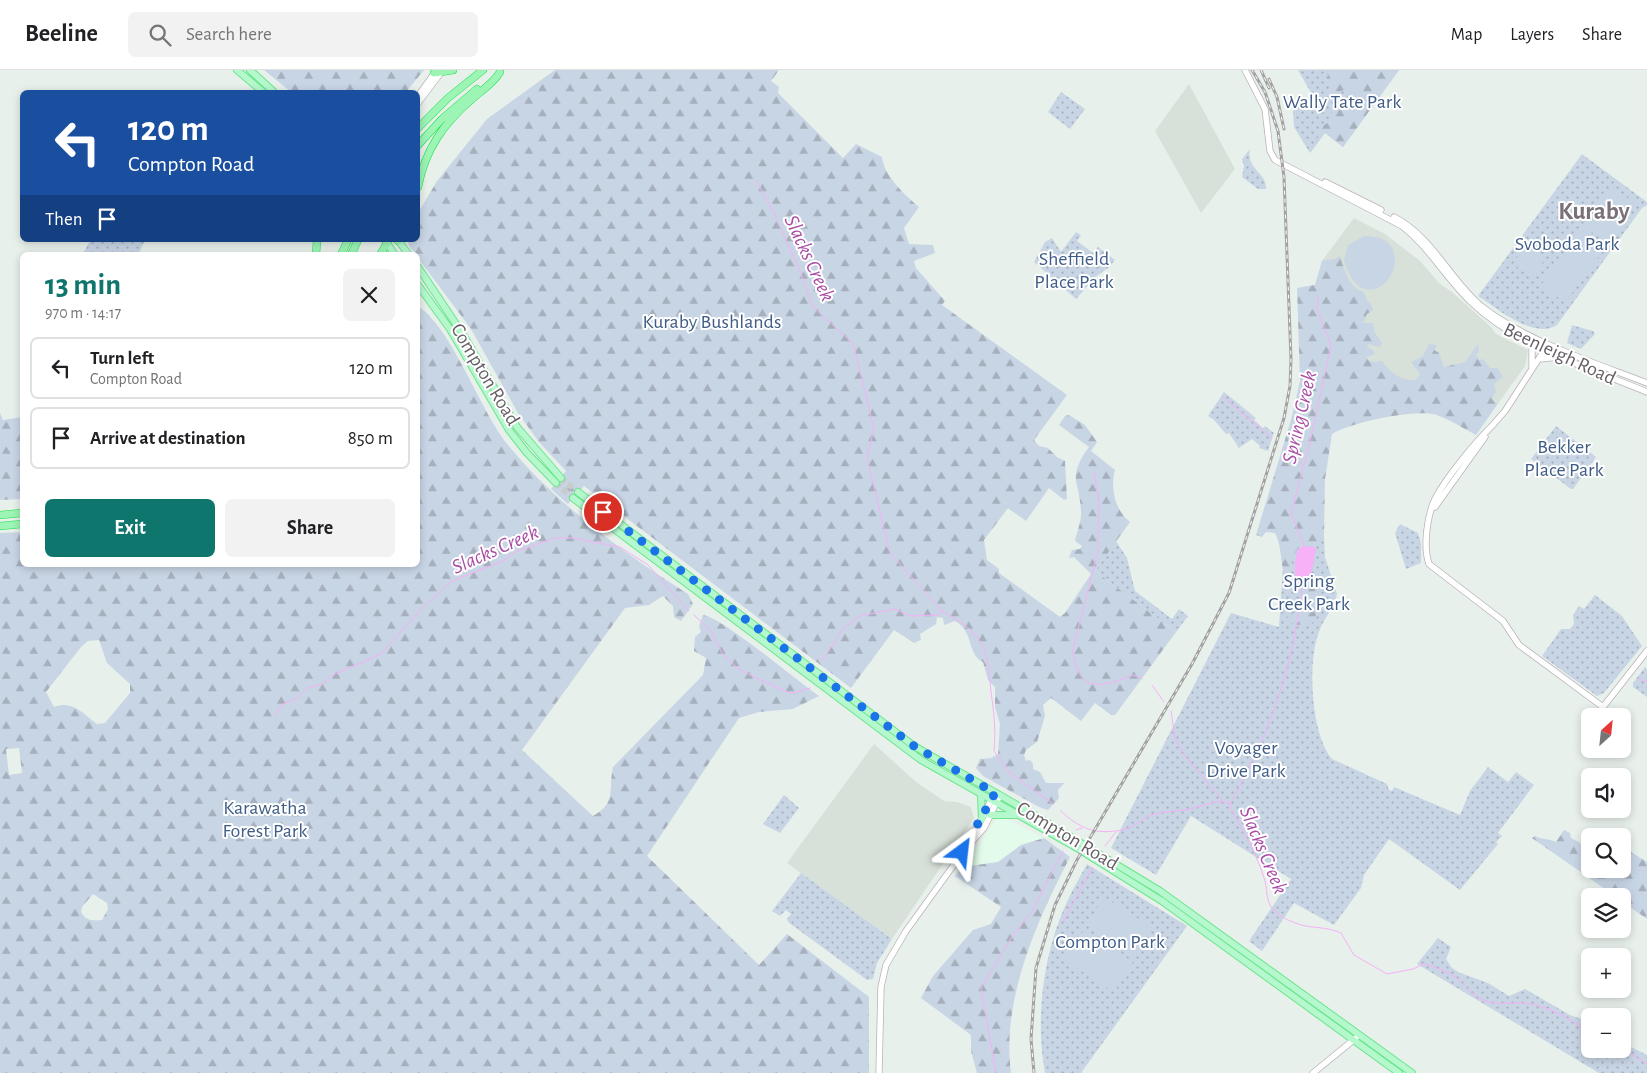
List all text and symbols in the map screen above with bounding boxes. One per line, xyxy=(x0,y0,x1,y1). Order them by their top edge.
search box xyxy=(128,12,478,57)
icon: search xyxy=(146,21,174,49)
text: Beeline xyxy=(25,22,98,46)
text: Search here xyxy=(186,25,272,44)
text: Map xyxy=(1451,26,1482,44)
text: Layers xyxy=(1510,26,1554,44)
text: Share xyxy=(1582,26,1622,44)
park label: Wally Tate Park xyxy=(1283,92,1401,112)
icon: left xyxy=(45,110,110,175)
text: 120 m xyxy=(128,112,209,147)
text: Compton Road xyxy=(128,153,254,175)
district label: Kuraby xyxy=(1558,199,1631,224)
icon: arrive xyxy=(93,205,121,233)
text: Then xyxy=(45,210,83,229)
water label: Slacks Creek xyxy=(780,212,839,305)
park label: Svoboda Park xyxy=(1515,234,1619,254)
park label: Sheffield Place Park xyxy=(1034,249,1114,292)
button: close xyxy=(343,269,395,321)
text: 13 min xyxy=(45,270,121,300)
text: 970 m · 14:17 xyxy=(45,305,121,321)
park label: Kuraby Bushlands xyxy=(643,312,781,332)
street label: Beenleigh Road xyxy=(1500,319,1619,389)
street label: Compton Road xyxy=(447,320,523,429)
text: Turn left xyxy=(90,349,154,368)
icon: left xyxy=(47,354,75,382)
text: 120 m xyxy=(349,359,393,378)
water label: Spring Creek xyxy=(1279,368,1321,466)
text: Compton Road xyxy=(90,371,182,387)
icon: arrive xyxy=(47,424,75,452)
text: Arrive at destination xyxy=(90,429,246,448)
text: 850 m xyxy=(348,429,393,448)
park label: Bekker Place Park xyxy=(1524,437,1604,480)
pin xyxy=(582,491,624,533)
icon: arrive xyxy=(589,498,617,526)
button: Exit xyxy=(45,499,215,557)
button: Share xyxy=(225,499,395,557)
water label: Slacks Creek xyxy=(449,521,542,578)
park label: Spring Creek Park xyxy=(1268,571,1350,614)
north arrow xyxy=(1581,708,1631,758)
map controls xyxy=(1581,708,1631,1058)
park label: Voyager Drive Park xyxy=(1206,738,1286,781)
button: sound xyxy=(1581,768,1631,818)
park label: Karawatha Forest Park xyxy=(223,798,307,841)
street label: Compton Road xyxy=(1013,798,1122,874)
water label: Slacks Creek xyxy=(1236,803,1291,897)
position arrow xyxy=(935,825,987,877)
button: search xyxy=(1581,828,1631,878)
button: layers xyxy=(1581,888,1631,938)
park label: Compton Park xyxy=(1055,932,1165,952)
button: + xyxy=(1581,948,1631,998)
button: − xyxy=(1581,1008,1631,1058)

